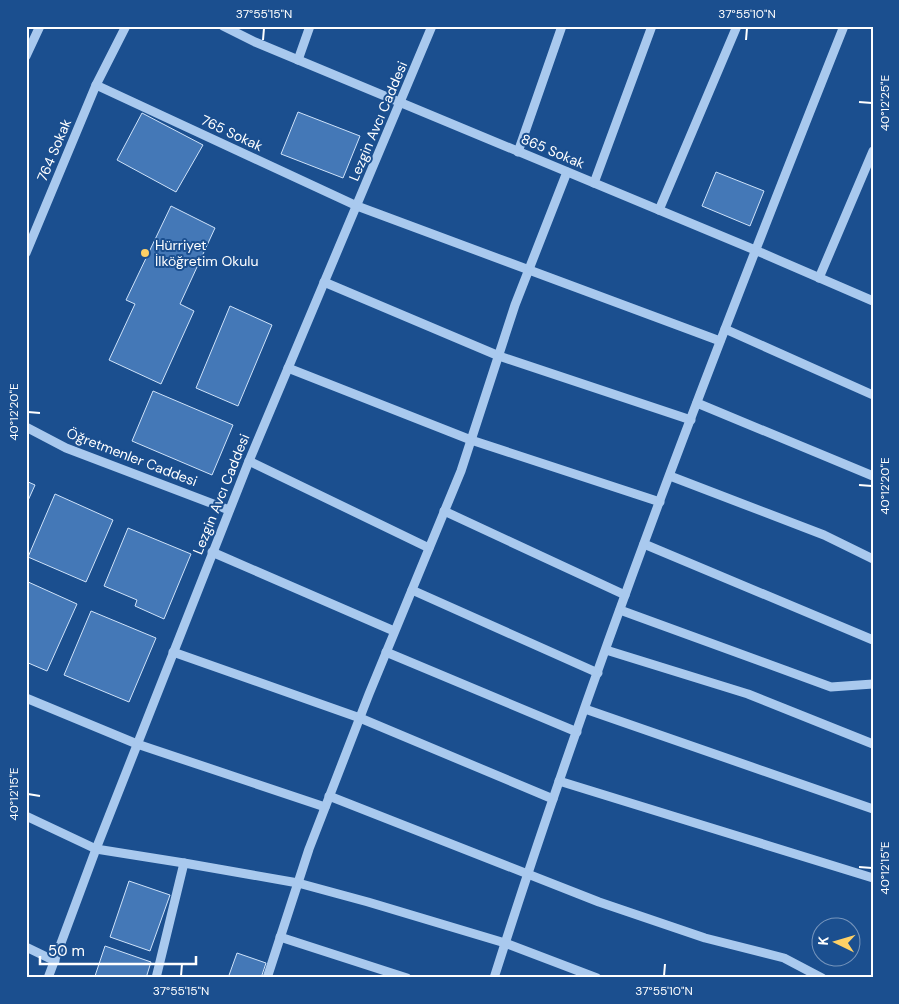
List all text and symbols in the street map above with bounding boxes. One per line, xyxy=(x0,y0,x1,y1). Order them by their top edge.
text: 37°55'15"N xyxy=(236,6,292,22)
text: 37°55'10"N xyxy=(718,6,776,22)
street label: Lezgin Avcı Caddesi xyxy=(345,58,411,184)
text: 40°12'25"E xyxy=(877,75,893,131)
street label: 765 Sokak xyxy=(198,111,266,155)
street label: 764 Sokak xyxy=(33,116,75,184)
street label: 865 Sokak xyxy=(518,130,588,172)
place label: Hürriyet İlköğretim Okulu xyxy=(155,236,259,270)
marker: Hürriyet İlköğretim Okulu xyxy=(139,247,151,259)
text: 40°12'20"E xyxy=(6,383,22,441)
street label: Öğretmenler Caddesi xyxy=(64,424,200,490)
street label: Lezgin Avcı Caddesi xyxy=(189,431,253,557)
text: 40°12'20"E xyxy=(877,457,893,515)
text: 40°12'15"E xyxy=(6,767,22,821)
text: 40°12'15"E xyxy=(877,841,893,895)
north arrow xyxy=(812,916,862,966)
scale bar xyxy=(40,934,196,966)
text: K xyxy=(814,936,832,946)
text: 50 m xyxy=(48,941,85,961)
text: 37°55'15"N xyxy=(153,983,209,999)
text: 37°55'10"N xyxy=(635,983,693,999)

